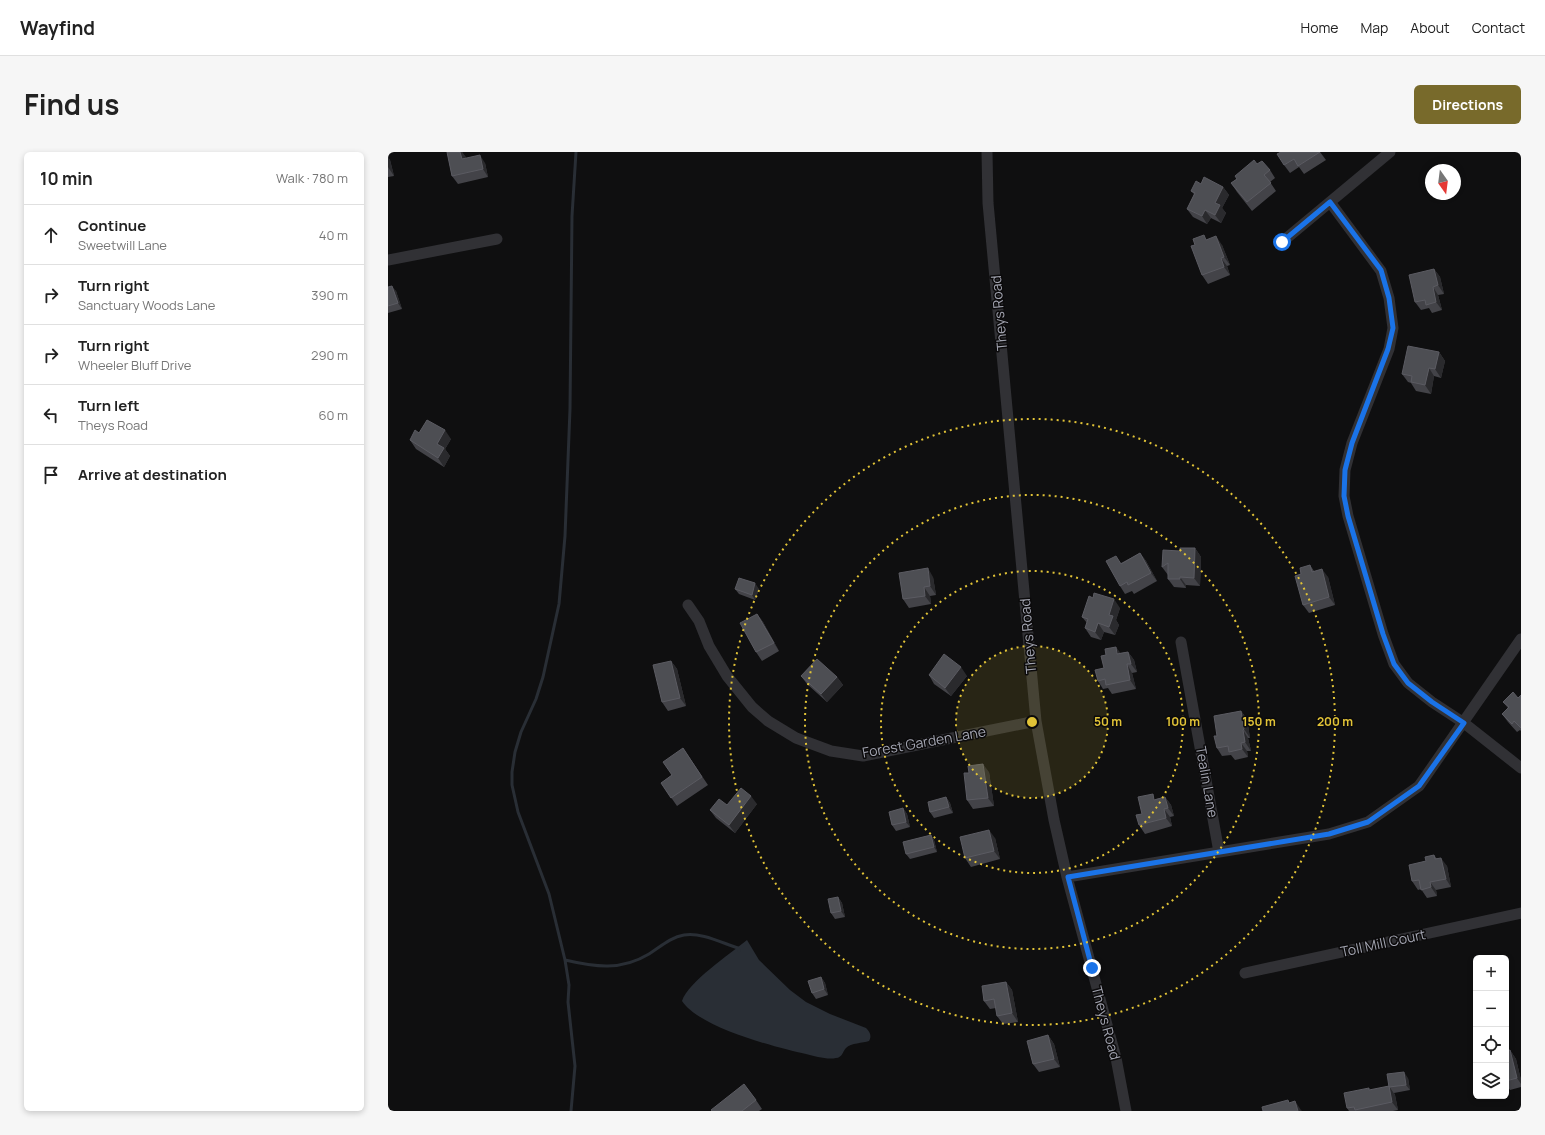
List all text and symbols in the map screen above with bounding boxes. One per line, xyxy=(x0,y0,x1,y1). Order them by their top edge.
text: Wayfind xyxy=(20,15,95,41)
text: Home xyxy=(1301,18,1338,37)
text: Map xyxy=(1360,18,1388,37)
text: About xyxy=(1410,18,1450,37)
text: Contact xyxy=(1472,18,1525,37)
text: Find us xyxy=(24,85,119,123)
button: Directions xyxy=(1414,85,1521,124)
north arrow xyxy=(1425,164,1461,200)
text: 10 min xyxy=(40,167,93,190)
text: Walk · 780 m xyxy=(276,169,348,187)
text: Continue xyxy=(78,215,146,236)
icon: ahead xyxy=(40,224,62,246)
text: 40 m xyxy=(319,226,348,244)
route start xyxy=(1273,233,1291,251)
text: Sweetwill Lane xyxy=(78,236,167,254)
text: Turn right xyxy=(78,275,149,296)
street label: Theys Road xyxy=(986,275,1011,351)
icon: right xyxy=(40,284,62,306)
text: 390 m xyxy=(311,286,348,304)
text: Sanctuary Woods Lane xyxy=(78,296,215,314)
text: Turn right xyxy=(78,335,149,356)
icon: right xyxy=(40,344,62,366)
text: 290 m xyxy=(311,346,348,364)
text: Wheeler Bluff Drive xyxy=(78,356,191,374)
text: Turn left xyxy=(78,395,140,416)
icon: left xyxy=(40,404,62,426)
text: 60 m xyxy=(318,406,348,424)
text: Theys Road xyxy=(78,416,148,434)
icon: arrive xyxy=(40,464,62,486)
text: Arrive at destination xyxy=(78,464,227,485)
street label: Theys Road xyxy=(1015,598,1040,674)
text: 50 m xyxy=(1094,713,1122,730)
text: 100 m xyxy=(1166,713,1200,730)
text: 150 m xyxy=(1242,713,1276,730)
text: 200 m xyxy=(1317,713,1353,730)
centre of rings xyxy=(1025,715,1039,729)
street label: Forest Garden Lane xyxy=(861,721,987,762)
street label: Tealin Lane xyxy=(1192,745,1223,819)
street label: Toll Mill Court xyxy=(1339,924,1428,961)
map controls xyxy=(1473,955,1509,1099)
button: + xyxy=(1473,955,1509,991)
route end xyxy=(1083,959,1101,977)
street label: Theys Road xyxy=(1088,984,1125,1062)
button: − xyxy=(1473,991,1509,1027)
button: locate xyxy=(1473,1027,1509,1063)
button: layers xyxy=(1473,1063,1509,1099)

